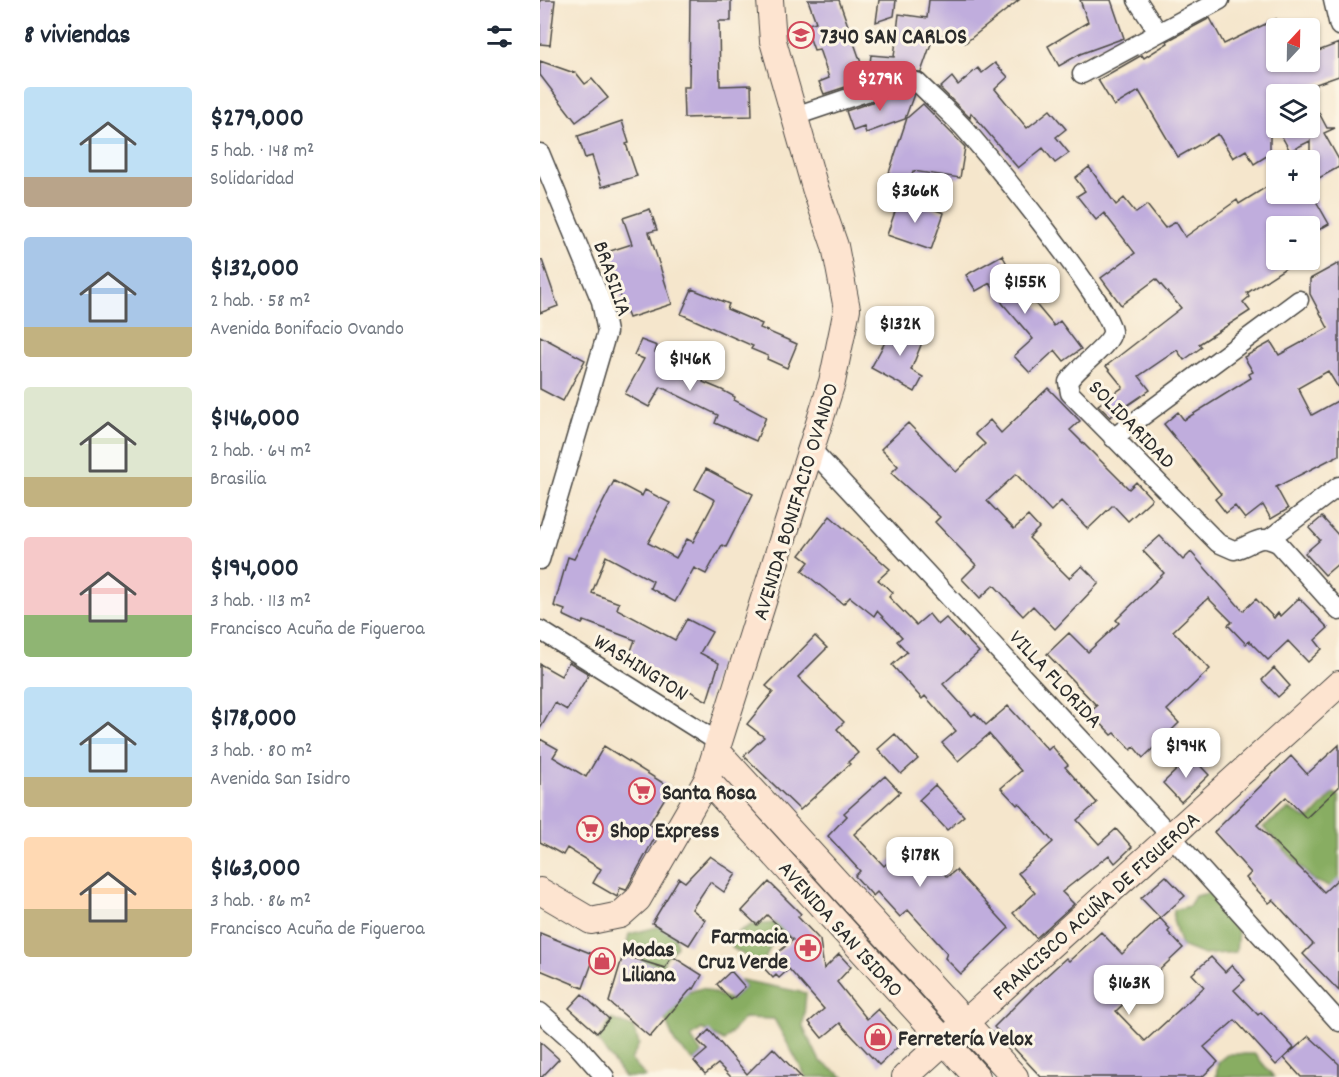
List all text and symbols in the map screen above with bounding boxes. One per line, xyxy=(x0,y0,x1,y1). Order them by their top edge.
text: 8 viviendas xyxy=(24,18,130,55)
north arrow xyxy=(1266,18,1320,72)
map controls xyxy=(1266,18,1320,270)
icon: filters xyxy=(483,20,516,53)
school or university icon: 7340 SAN CARLOS xyxy=(786,20,816,50)
place label: 7340 SAN CARLOS xyxy=(820,23,967,54)
pin: $279K xyxy=(838,61,922,112)
text: $279K xyxy=(858,66,902,94)
button: layers xyxy=(1266,84,1320,138)
text: $279,000 xyxy=(210,101,304,138)
icon: home xyxy=(72,111,144,183)
text: 5 hab. · 148 m² xyxy=(210,138,314,166)
button: + xyxy=(1266,150,1320,204)
text: Solidaridad xyxy=(210,166,294,194)
pin: $366K xyxy=(873,173,957,224)
text: $366K xyxy=(891,178,939,206)
button: − xyxy=(1266,216,1320,270)
street label: BRASILIA xyxy=(583,237,638,321)
text: $132,000 xyxy=(210,251,299,288)
icon: home xyxy=(72,261,144,333)
pin: $155K xyxy=(983,264,1067,315)
text: $155K xyxy=(1004,269,1046,297)
text: 2 hab. · 58 m² xyxy=(210,288,310,316)
pin: $132K xyxy=(858,306,942,357)
text: $132K xyxy=(879,311,921,339)
text: Avenida Bonifacio Ovando xyxy=(210,316,404,344)
pin: $146K xyxy=(648,341,732,392)
text: $146K xyxy=(669,346,711,374)
street label: SOLIDARIDAD xyxy=(1080,374,1181,477)
street label: AVENIDA BONIFACIO OVANDO xyxy=(746,380,848,625)
text: $146,000 xyxy=(210,401,300,438)
icon: home xyxy=(72,411,144,483)
text: 2 hab. · 64 m² xyxy=(210,438,311,466)
text: Brasilia xyxy=(210,466,266,494)
text: $194,000 xyxy=(210,551,299,588)
icon: home xyxy=(72,561,144,633)
text: 3 hab. · 113 m² xyxy=(210,588,311,616)
text: Francisco Acuña de Figueroa xyxy=(210,616,425,644)
street label: VILLA FLORIDA xyxy=(1001,624,1108,737)
street label: WASHINGTON xyxy=(587,628,694,710)
text: $178,000 xyxy=(210,701,297,738)
icon: home xyxy=(72,711,144,783)
pin: $194K xyxy=(1144,728,1228,779)
text: $194K xyxy=(1165,733,1207,761)
text: 3 hab. · 80 m² xyxy=(210,738,312,766)
text: Avenida San Isidro xyxy=(210,766,350,794)
supermarket icon: Santa Rosa xyxy=(627,776,657,806)
place label: Santa Rosa xyxy=(662,779,756,810)
street label: FRANCISCO ACUÑA DE FIGUEROA xyxy=(987,806,1208,1009)
supermarket icon: Shop Express xyxy=(575,814,605,844)
place label: Shop Express xyxy=(610,817,719,848)
pin: $178K xyxy=(878,837,962,888)
text: $178K xyxy=(900,842,940,870)
text: $163,000 xyxy=(210,851,301,888)
street label: AVENIDA SAN ISIDRO xyxy=(770,855,909,1005)
icon: home xyxy=(72,861,144,933)
text: 3 hab. · 86 m² xyxy=(210,888,311,916)
text: Francisco Acuña de Figueroa xyxy=(210,916,425,944)
place label: Farmacia Cruz Verde xyxy=(698,923,789,979)
pharmacy icon: Farmacia Cruz Verde xyxy=(793,933,823,963)
place label: Modas Liliana xyxy=(622,936,676,992)
shop icon: Modas Liliana xyxy=(587,946,617,976)
pin: $163K xyxy=(1087,965,1171,1016)
text: $163K xyxy=(1108,970,1150,998)
shop icon: Ferretería Velox xyxy=(863,1022,893,1052)
place label: Ferretería Velox xyxy=(898,1025,1033,1056)

